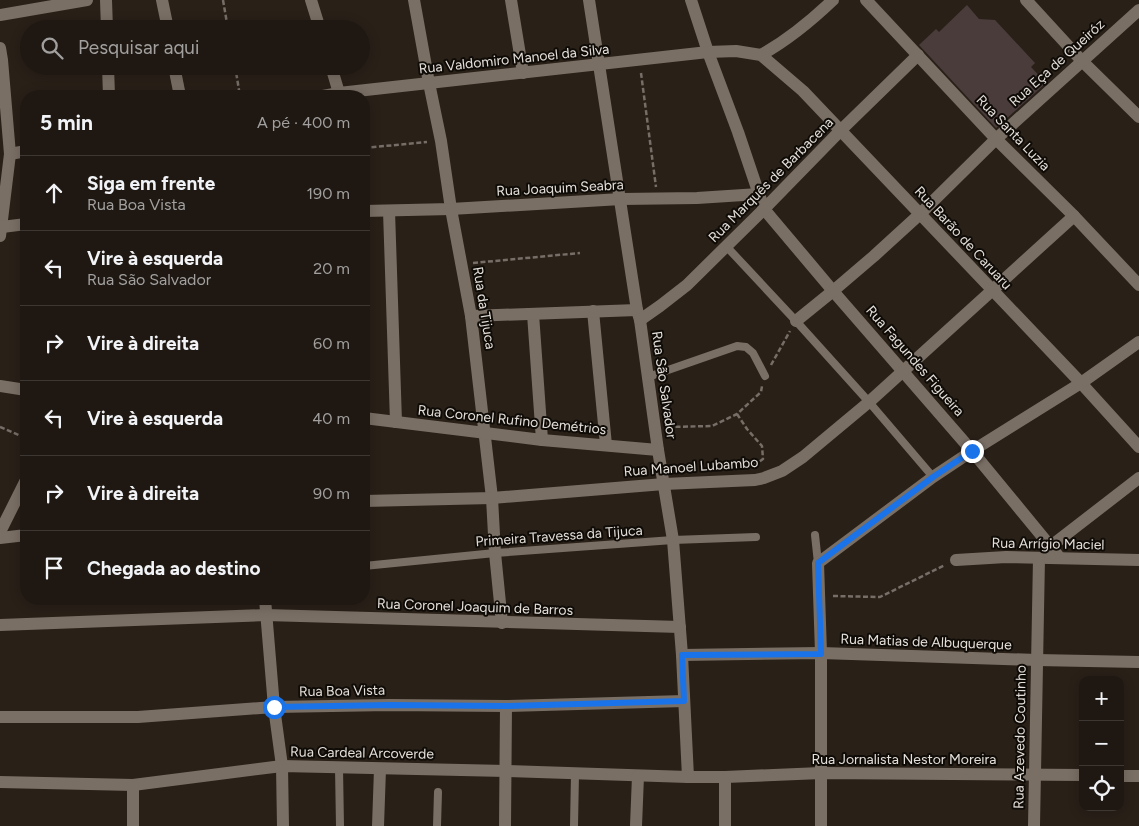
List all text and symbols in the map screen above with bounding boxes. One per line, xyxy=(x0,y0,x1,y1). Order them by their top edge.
street label: Rua Eça de Queiróz xyxy=(1006,16,1108,110)
search box xyxy=(20,20,370,75)
icon: search xyxy=(38,34,66,62)
text: Pesquisar aqui xyxy=(78,36,199,59)
street label: Rua Valdomiro Manoel da Silva xyxy=(418,41,610,77)
street label: Rua Santa Luzia xyxy=(973,92,1053,174)
text: 5 min xyxy=(40,110,93,135)
text: A pé · 400 m xyxy=(257,113,350,132)
street label: Rua Marquês de Barbacena xyxy=(705,114,837,246)
text: Siga em frente xyxy=(87,172,215,195)
street label: Rua Joaquim Seabra xyxy=(496,176,624,200)
icon: ahead xyxy=(40,179,68,207)
street label: Rua Barão de Caruaru xyxy=(911,183,1015,293)
text: 190 m xyxy=(307,184,350,203)
text: Rua Boa Vista xyxy=(87,195,186,214)
text: Vire à esquerda xyxy=(87,247,223,270)
icon: left xyxy=(40,254,68,282)
text: 20 m xyxy=(313,259,350,278)
street label: Rua da Tijuca xyxy=(469,266,499,350)
text: Rua São Salvador xyxy=(87,270,211,289)
street label: Rua Fagundes Figueira xyxy=(862,302,968,420)
icon: right xyxy=(40,329,68,357)
street label: Rua São Salvador xyxy=(648,330,680,440)
text: Vire à direita xyxy=(87,332,199,355)
text: 60 m xyxy=(313,334,350,353)
street label: Rua Coronel Rufino Demétrios xyxy=(417,402,607,438)
icon: left xyxy=(40,404,68,432)
text: Vire à esquerda xyxy=(87,407,223,430)
text: 40 m xyxy=(312,409,350,428)
route end xyxy=(961,440,984,463)
street label: Rua Manoel Lubambo xyxy=(623,454,759,480)
icon: right xyxy=(40,479,68,507)
text: Vire à direita xyxy=(87,482,199,505)
text: 90 m xyxy=(313,484,350,503)
street label: Primeira Travessa da Tijuca xyxy=(475,522,643,550)
street label: Rua Arrígio Maciel xyxy=(991,535,1105,553)
icon: arrive xyxy=(40,554,68,582)
text: Chegada ao destino xyxy=(87,557,260,580)
street label: Rua Coronel Joaquim de Barros xyxy=(377,595,573,619)
street label: Rua Matias de Albuquerque xyxy=(840,631,1012,654)
street label: Rua Azevedo Coutinho xyxy=(1010,665,1030,809)
map controls xyxy=(1079,676,1124,811)
button: + xyxy=(1079,676,1124,721)
street label: Rua Boa Vista xyxy=(299,682,385,700)
route start xyxy=(263,696,286,719)
button: − xyxy=(1079,721,1124,766)
street label: Rua Cardeal Arcoverde xyxy=(290,743,434,763)
street label: Rua Jornalista Nestor Moreira xyxy=(812,751,996,768)
button: locate xyxy=(1079,766,1124,811)

